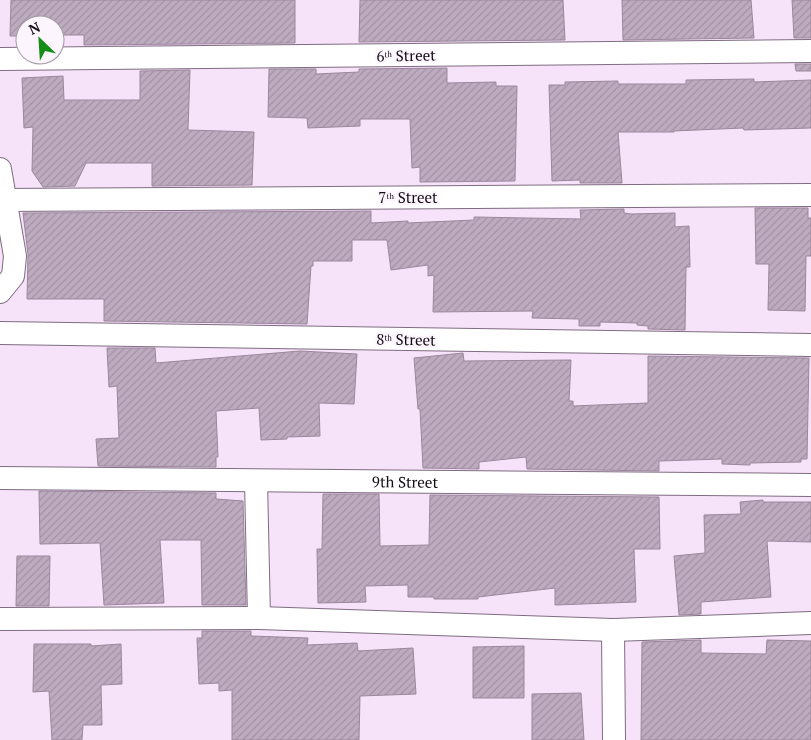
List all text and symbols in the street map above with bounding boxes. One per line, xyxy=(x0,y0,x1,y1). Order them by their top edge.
north arrow xyxy=(15,15,65,65)
text: N xyxy=(25,17,43,39)
street label: 6ᵗʰ Street xyxy=(376,44,436,66)
street label: 7ᵗʰ Street xyxy=(378,187,438,207)
street label: 8ᵗʰ Street xyxy=(376,328,436,350)
street label: 9th Street xyxy=(372,471,439,492)

